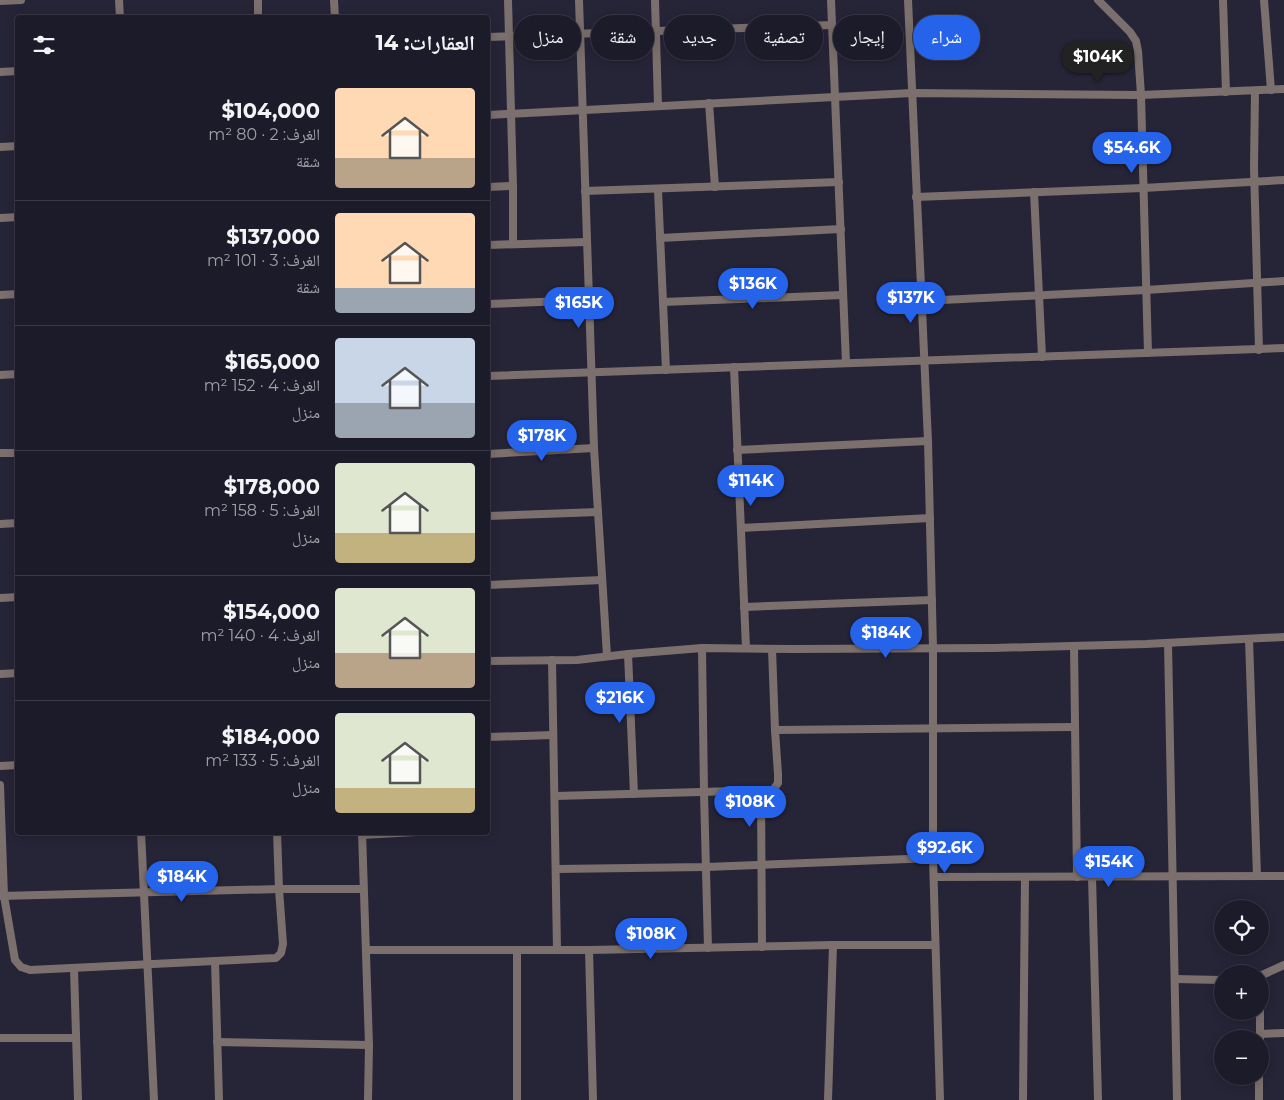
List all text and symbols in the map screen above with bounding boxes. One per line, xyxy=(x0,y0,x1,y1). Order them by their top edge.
chip: منزل xyxy=(514,15,581,60)
chip: شقة xyxy=(591,15,654,60)
chip: جديد xyxy=(664,15,735,60)
chip: تصفية xyxy=(745,15,823,60)
chip: إيجار xyxy=(833,15,903,60)
chip: شراء xyxy=(913,15,980,60)
text: العقارات: 14 xyxy=(375,30,475,55)
icon: filters xyxy=(30,31,58,59)
pin: $104K xyxy=(1063,41,1133,83)
text: $104K xyxy=(1073,47,1123,66)
text: $104,000 xyxy=(221,98,320,123)
icon: home xyxy=(375,108,435,168)
text: الغرف: 2 · 80 m² xyxy=(208,125,320,144)
pin: $54.6K xyxy=(1091,132,1173,174)
text: $54.6K xyxy=(1103,138,1161,157)
text: شقة xyxy=(296,152,320,171)
text: $137,000 xyxy=(226,224,320,249)
icon: home xyxy=(375,233,435,293)
text: الغرف: 3 · 101 m² xyxy=(207,251,320,270)
pin: $136K xyxy=(718,268,788,310)
text: $136K xyxy=(729,274,777,293)
text: شقة xyxy=(296,278,320,297)
pin: $137K xyxy=(876,282,946,324)
pin: $165K xyxy=(544,286,614,329)
text: $137K xyxy=(887,288,935,307)
text: $165K xyxy=(555,293,603,312)
text: $165,000 xyxy=(225,349,320,374)
icon: home xyxy=(375,358,435,418)
text: الغرف: 4 · 152 m² xyxy=(204,376,320,395)
text: منزل xyxy=(292,403,320,422)
pin: $178K xyxy=(507,420,577,462)
text: $178K xyxy=(518,426,566,445)
pin: $114K xyxy=(716,464,786,507)
text: $114K xyxy=(728,471,774,490)
text: $178,000 xyxy=(224,474,320,499)
icon: home xyxy=(375,483,435,543)
text: الغرف: 5 · 158 m² xyxy=(204,501,320,520)
text: منزل xyxy=(292,528,320,547)
text: $154,000 xyxy=(223,599,320,624)
icon: home xyxy=(375,608,435,668)
pin: $184K xyxy=(851,616,921,659)
text: $184K xyxy=(861,623,911,642)
text: الغرف: 4 · 140 m² xyxy=(201,626,320,645)
text: منزل xyxy=(292,653,320,672)
pin: $216K xyxy=(585,682,655,724)
text: $216K xyxy=(596,688,644,707)
text: $184,000 xyxy=(222,724,320,749)
icon: home xyxy=(375,733,435,793)
text: الغرف: 5 · 133 m² xyxy=(205,751,320,770)
text: منزل xyxy=(292,778,320,797)
pin: $108K xyxy=(715,786,785,828)
text: $108K xyxy=(725,792,775,811)
pin: $92.6K xyxy=(904,832,986,874)
text: $92.6K xyxy=(917,838,973,857)
pin: $154K xyxy=(1074,846,1144,888)
text: $154K xyxy=(1085,852,1133,871)
pin: $184K xyxy=(147,860,217,903)
text: $184K xyxy=(157,867,207,886)
map controls xyxy=(1214,900,1269,1085)
button: locate xyxy=(1214,900,1269,955)
pin: $108K xyxy=(616,918,686,960)
text: $108K xyxy=(626,924,676,943)
button: + xyxy=(1214,965,1269,1020)
button: − xyxy=(1214,1030,1269,1085)

